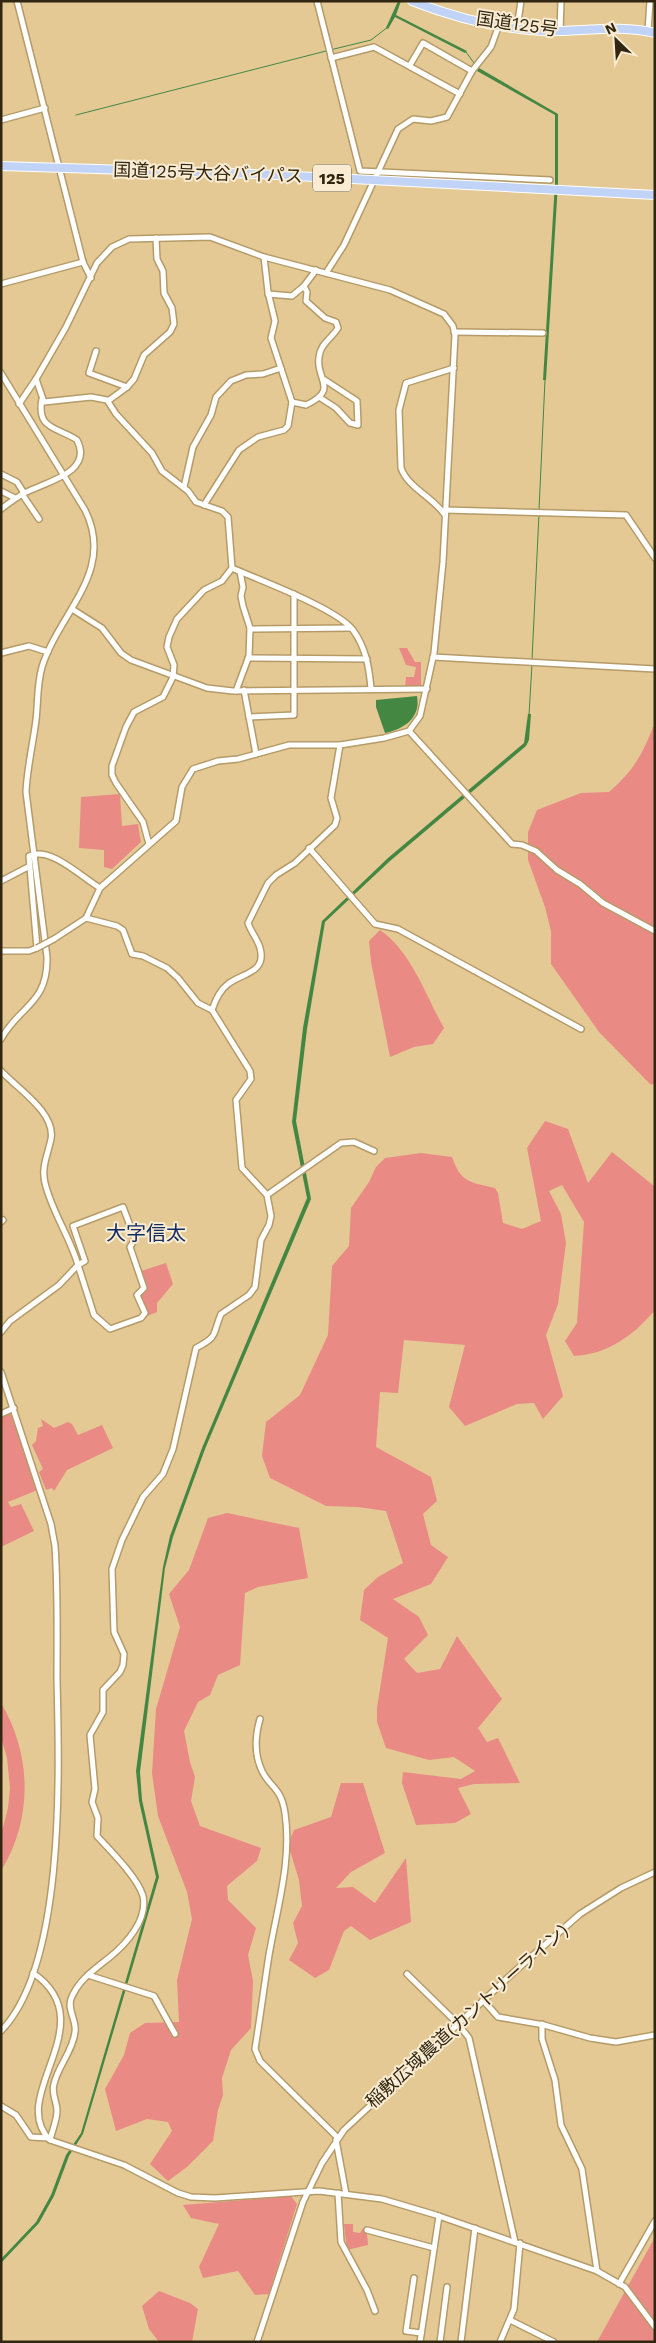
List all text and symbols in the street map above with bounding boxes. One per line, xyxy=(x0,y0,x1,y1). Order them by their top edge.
street label: 国道125号 xyxy=(475,7,559,40)
north arrow xyxy=(591,15,641,65)
text: N xyxy=(602,19,619,38)
street label: 国道125号大谷バイパス xyxy=(113,159,303,186)
road number: 125 xyxy=(313,164,351,192)
district label: 大字信太 xyxy=(106,1221,186,1245)
street label: 稲敷広域農道(カントリーライン) xyxy=(361,1919,572,2112)

